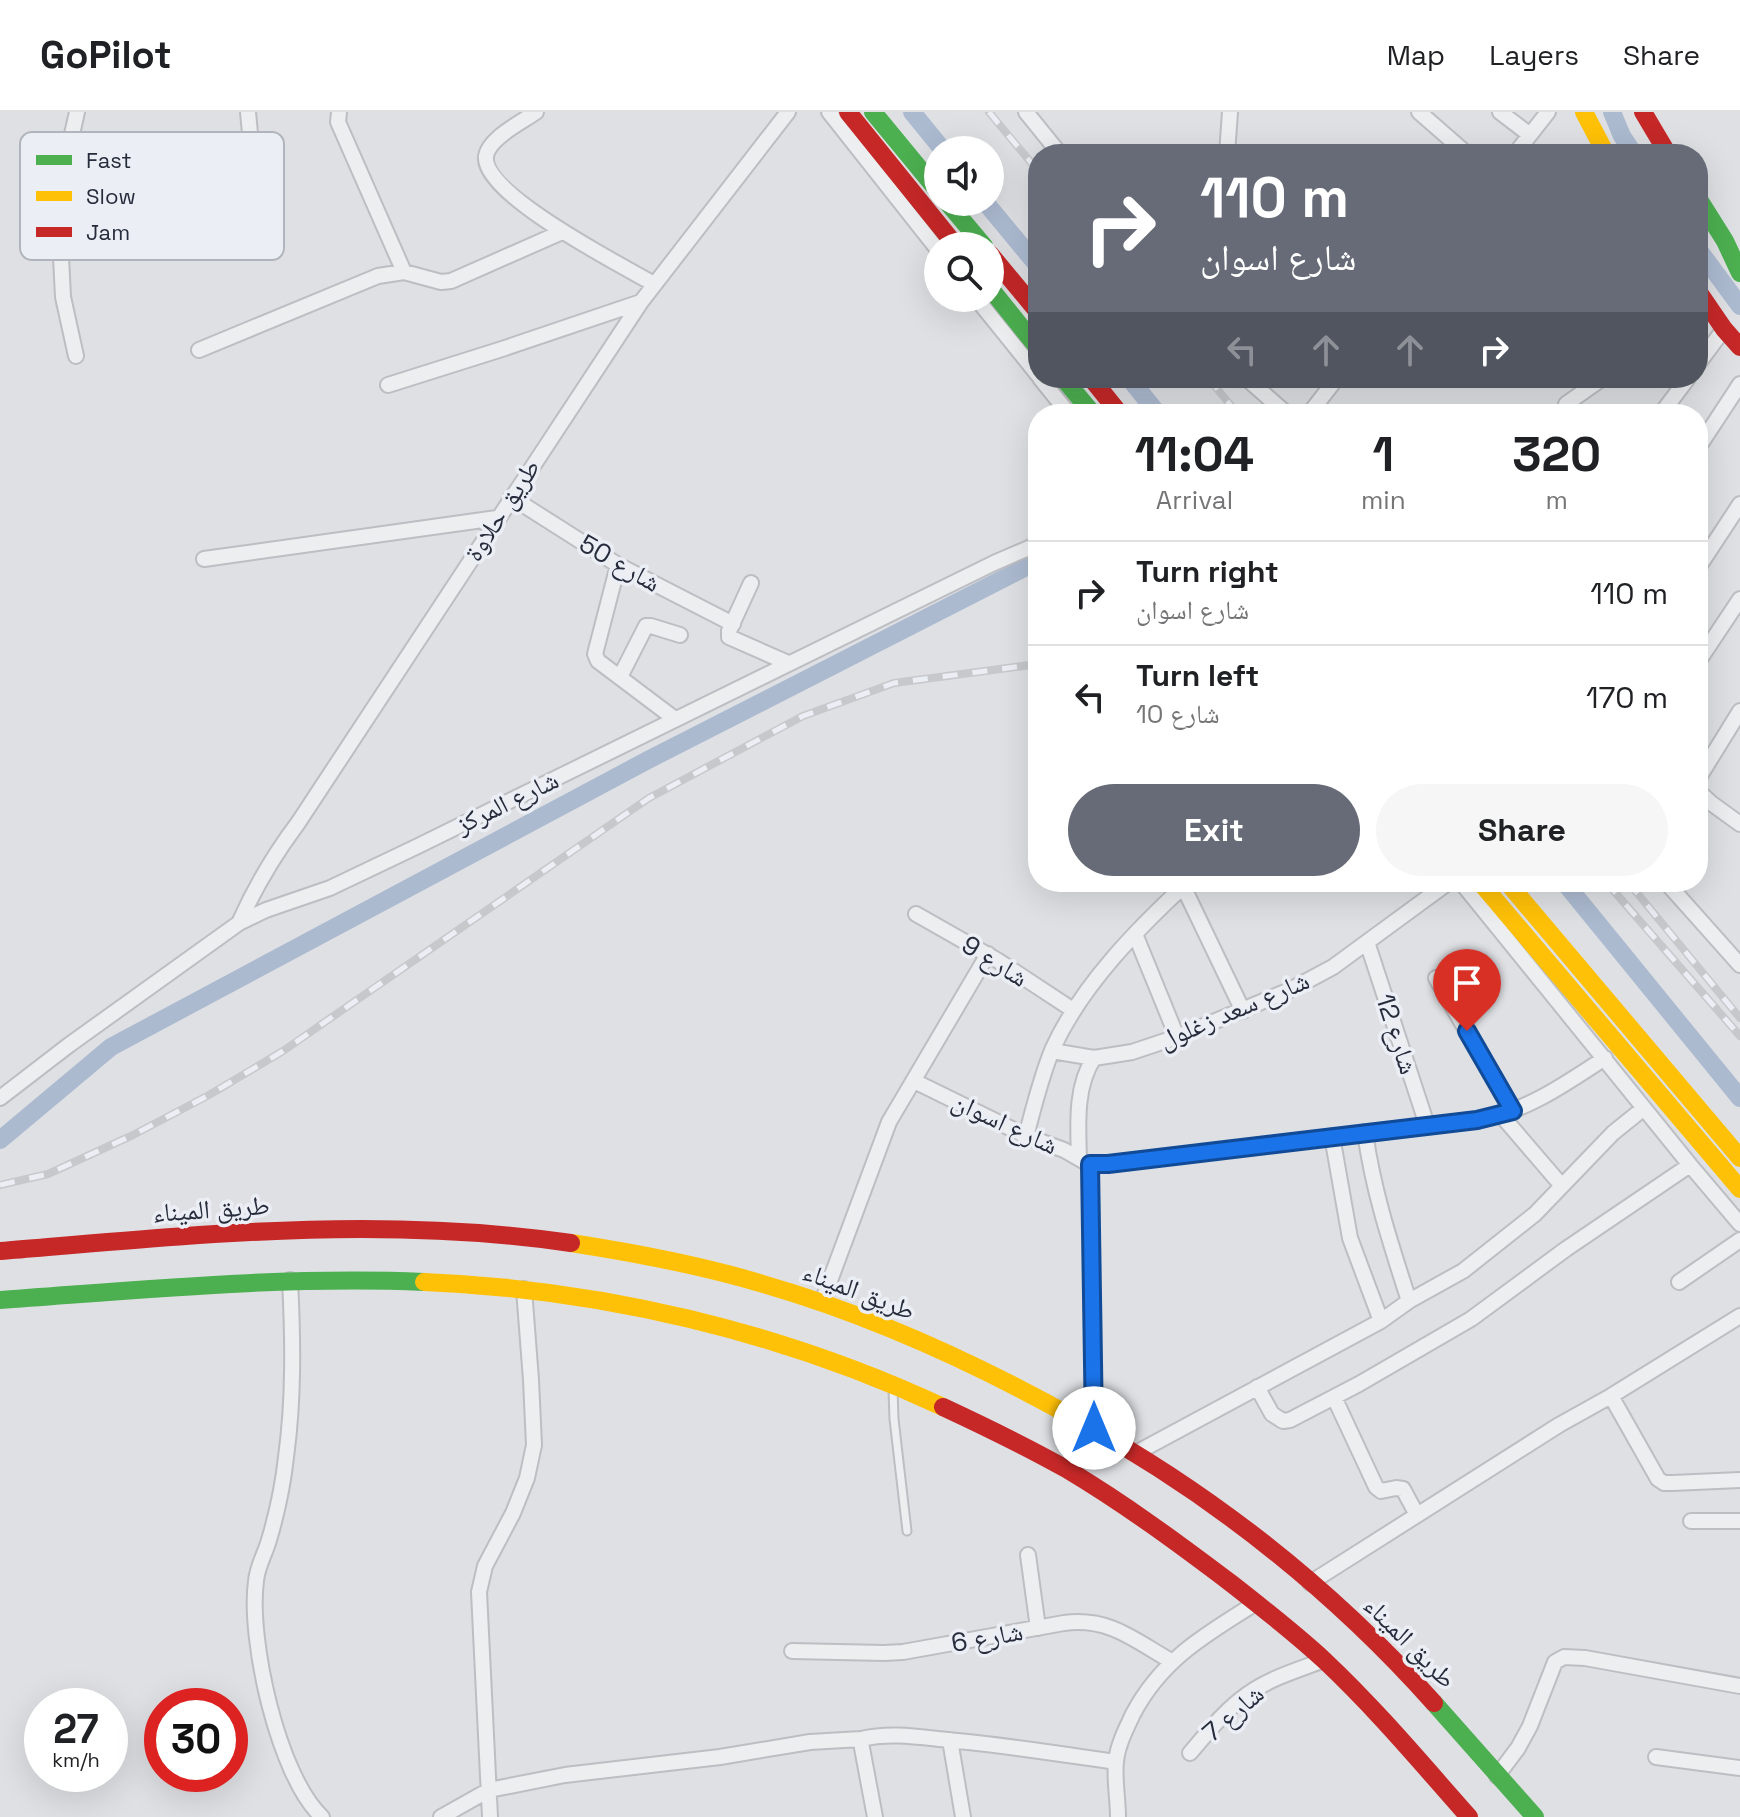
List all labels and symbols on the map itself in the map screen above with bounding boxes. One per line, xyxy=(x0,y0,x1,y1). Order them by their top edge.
legend xyxy=(20,132,284,260)
text: Fast xyxy=(86,146,132,174)
text: Slow xyxy=(86,182,136,210)
text: Jam xyxy=(86,218,130,246)
street label: طريق حلاوة xyxy=(456,452,548,568)
street label: شارع 50 xyxy=(573,526,667,600)
street label: شارع المركز xyxy=(449,763,564,842)
street label: شارع 9 xyxy=(955,927,1035,995)
pin xyxy=(1433,949,1501,1031)
street label: شارع سعد زغلول xyxy=(1154,963,1314,1057)
street label: شارع 12 xyxy=(1368,989,1426,1079)
street label: شارع اسوان xyxy=(947,1084,1063,1162)
street label: طريق الميناء xyxy=(151,1188,271,1230)
street label: طريق الميناء xyxy=(798,1254,920,1328)
position arrow xyxy=(1052,1386,1136,1470)
street label: طريق الميناء xyxy=(1357,1589,1463,1695)
street label: شارع 6 xyxy=(949,1614,1025,1660)
street label: شارع 7 xyxy=(1195,1677,1271,1749)
speed limit sign: 30 xyxy=(144,1688,248,1792)

